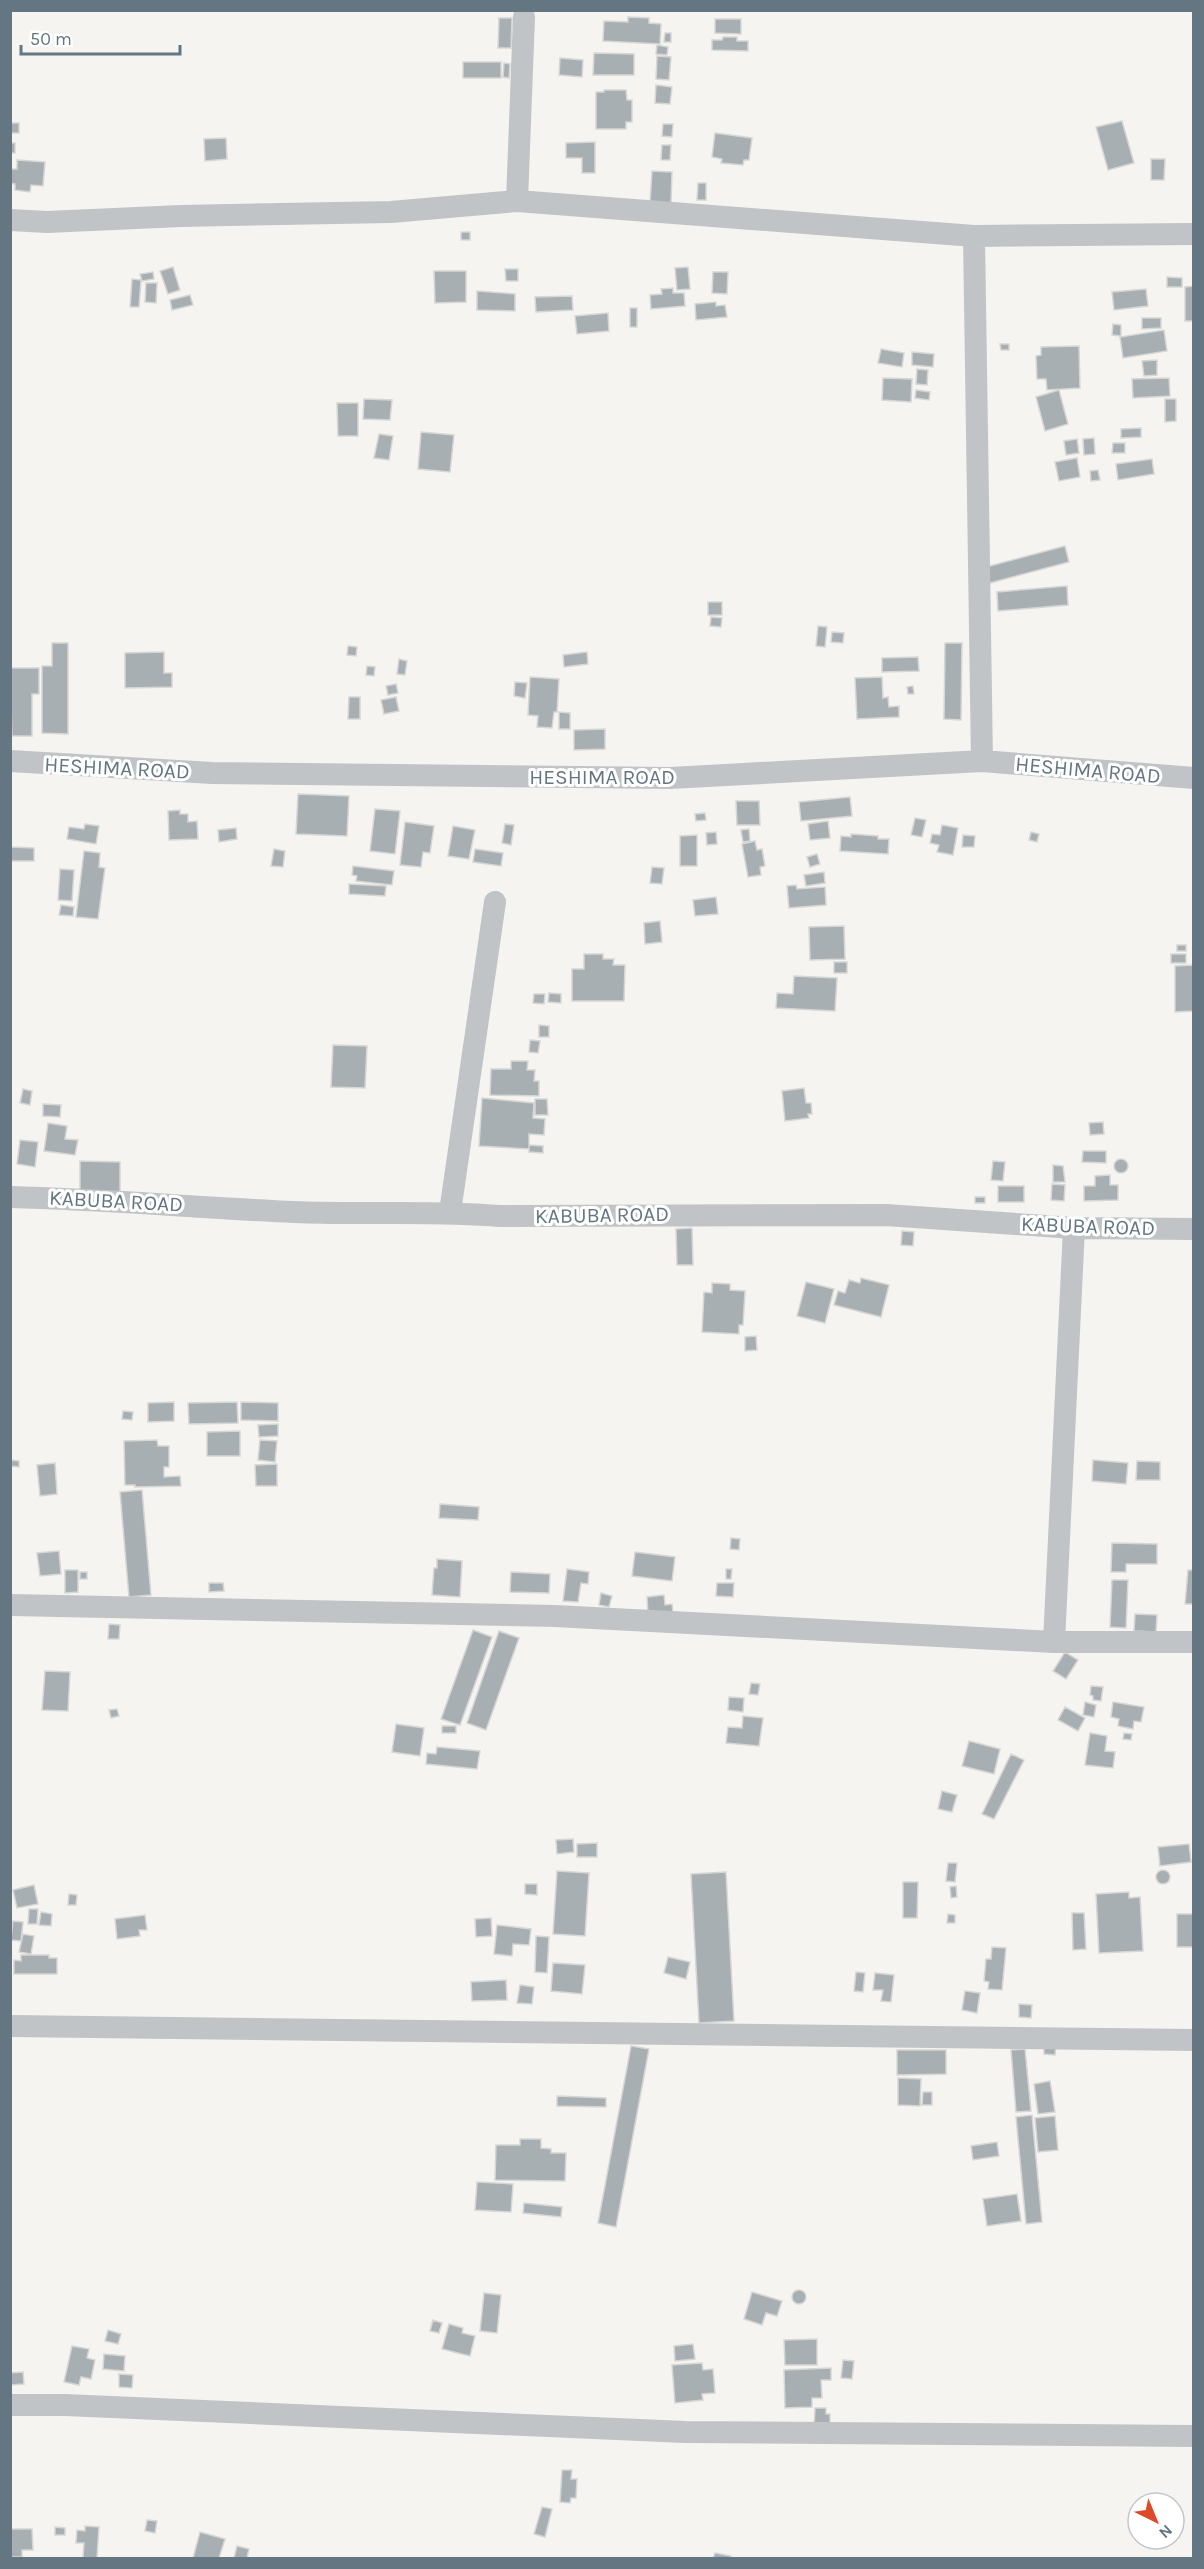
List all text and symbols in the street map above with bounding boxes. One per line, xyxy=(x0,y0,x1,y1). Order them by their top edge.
scale bar xyxy=(21,18,180,56)
text: 50 m xyxy=(30,28,72,50)
street label: HESHIMA ROAD xyxy=(44,752,190,784)
street label: HESHIMA ROAD xyxy=(1014,752,1162,788)
street label: HESHIMA ROAD xyxy=(529,765,675,789)
street label: KABUBA ROAD xyxy=(48,1186,184,1216)
street label: KABUBA ROAD xyxy=(535,1202,669,1228)
street label: KABUBA ROAD xyxy=(1021,1212,1155,1240)
north arrow xyxy=(1126,2491,1186,2551)
text: N xyxy=(1155,2521,1177,2542)

